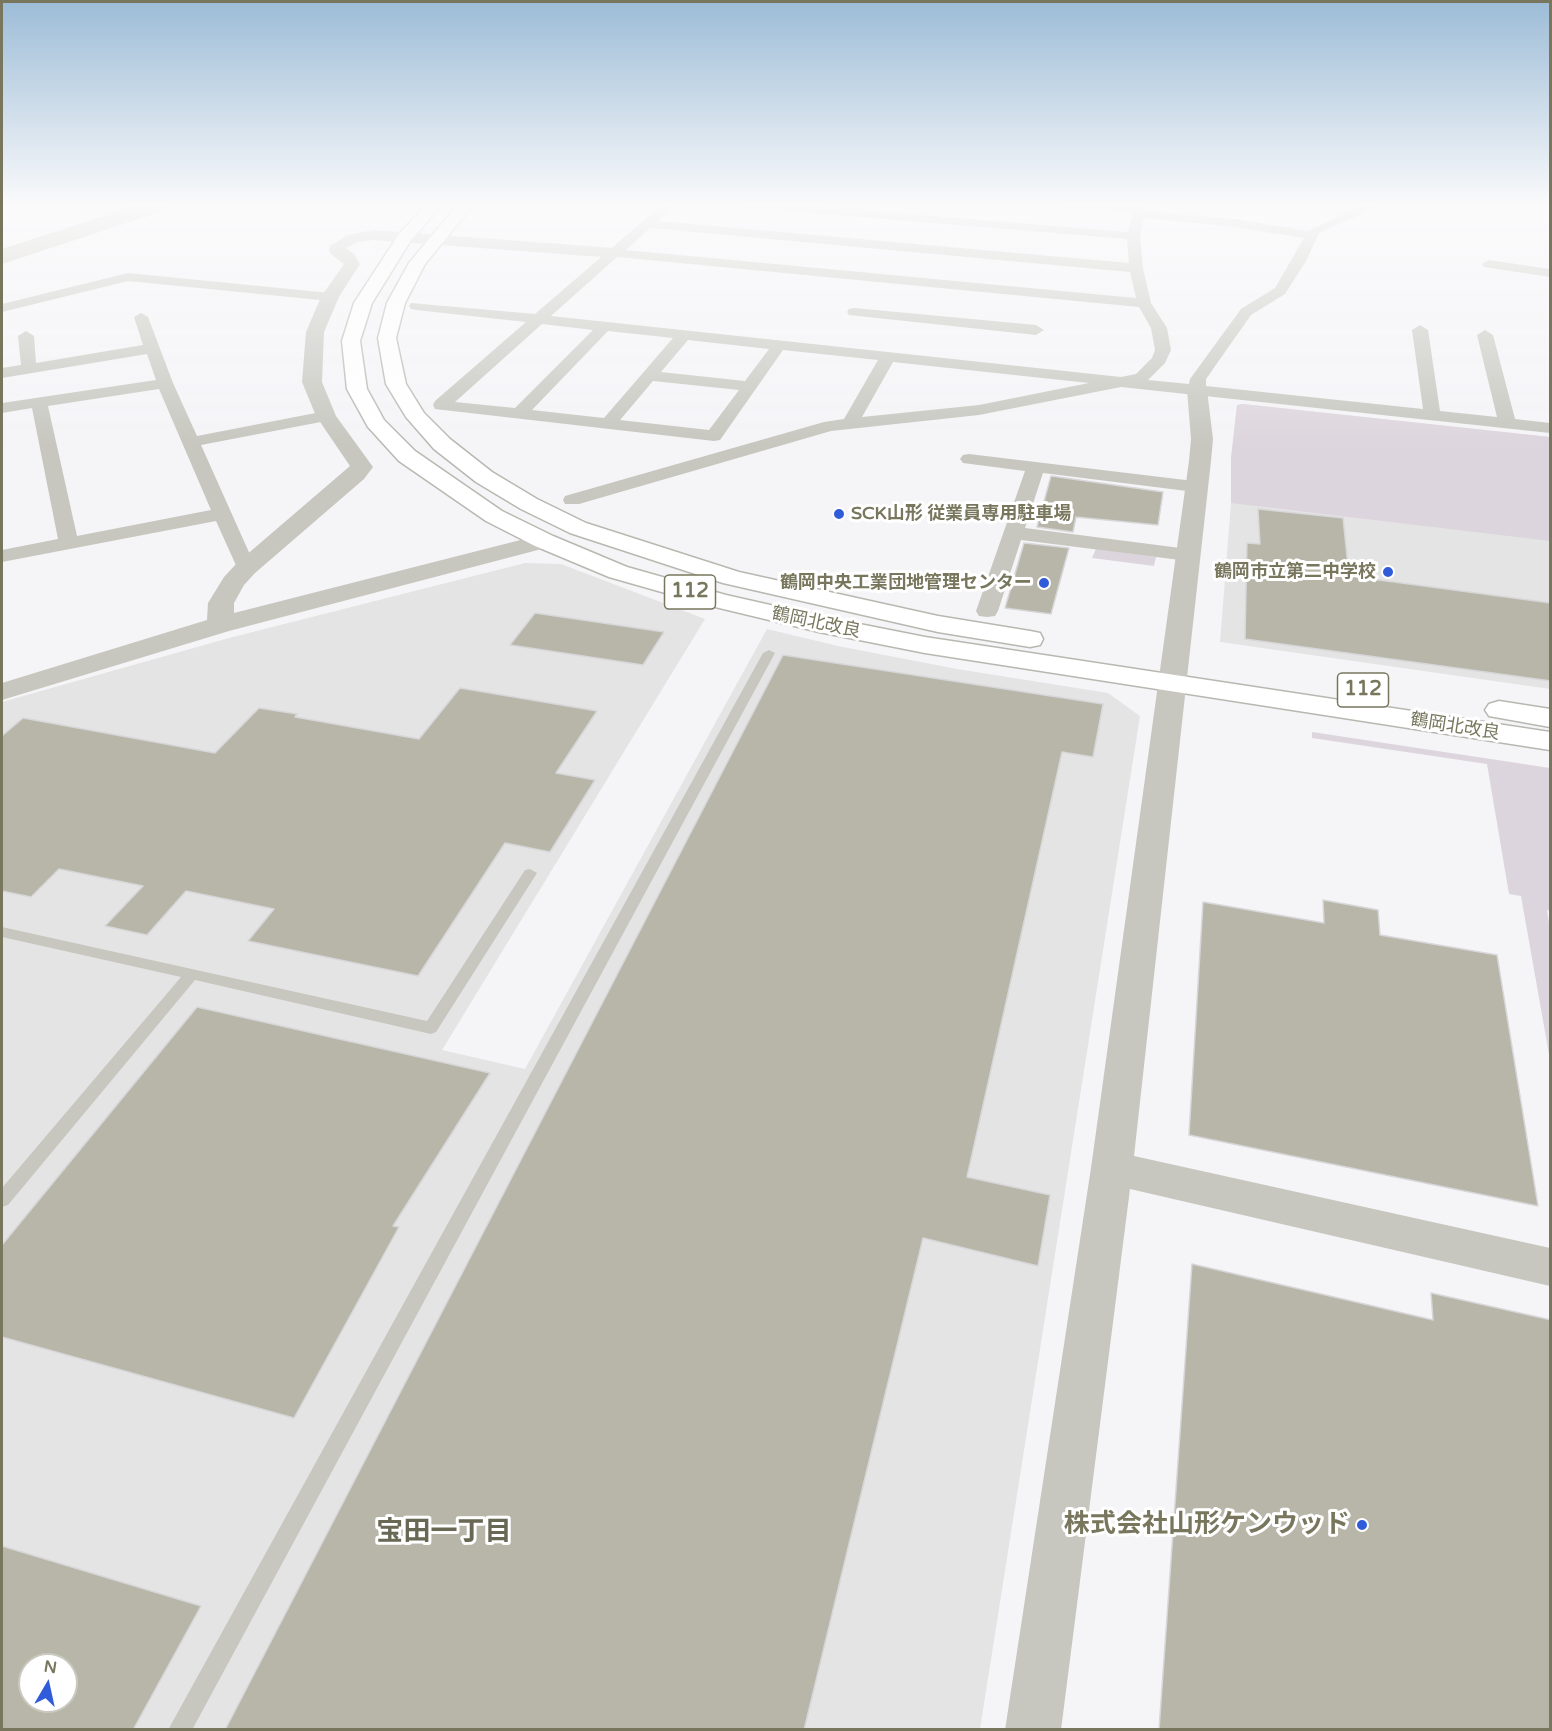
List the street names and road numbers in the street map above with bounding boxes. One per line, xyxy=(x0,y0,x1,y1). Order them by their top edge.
road number: 112 xyxy=(664,575,716,609)
street label: 鶴岡北改良 xyxy=(770,603,862,643)
road number: 112 xyxy=(1338,673,1388,707)
street label: 鶴岡北改良 xyxy=(1409,709,1501,745)

